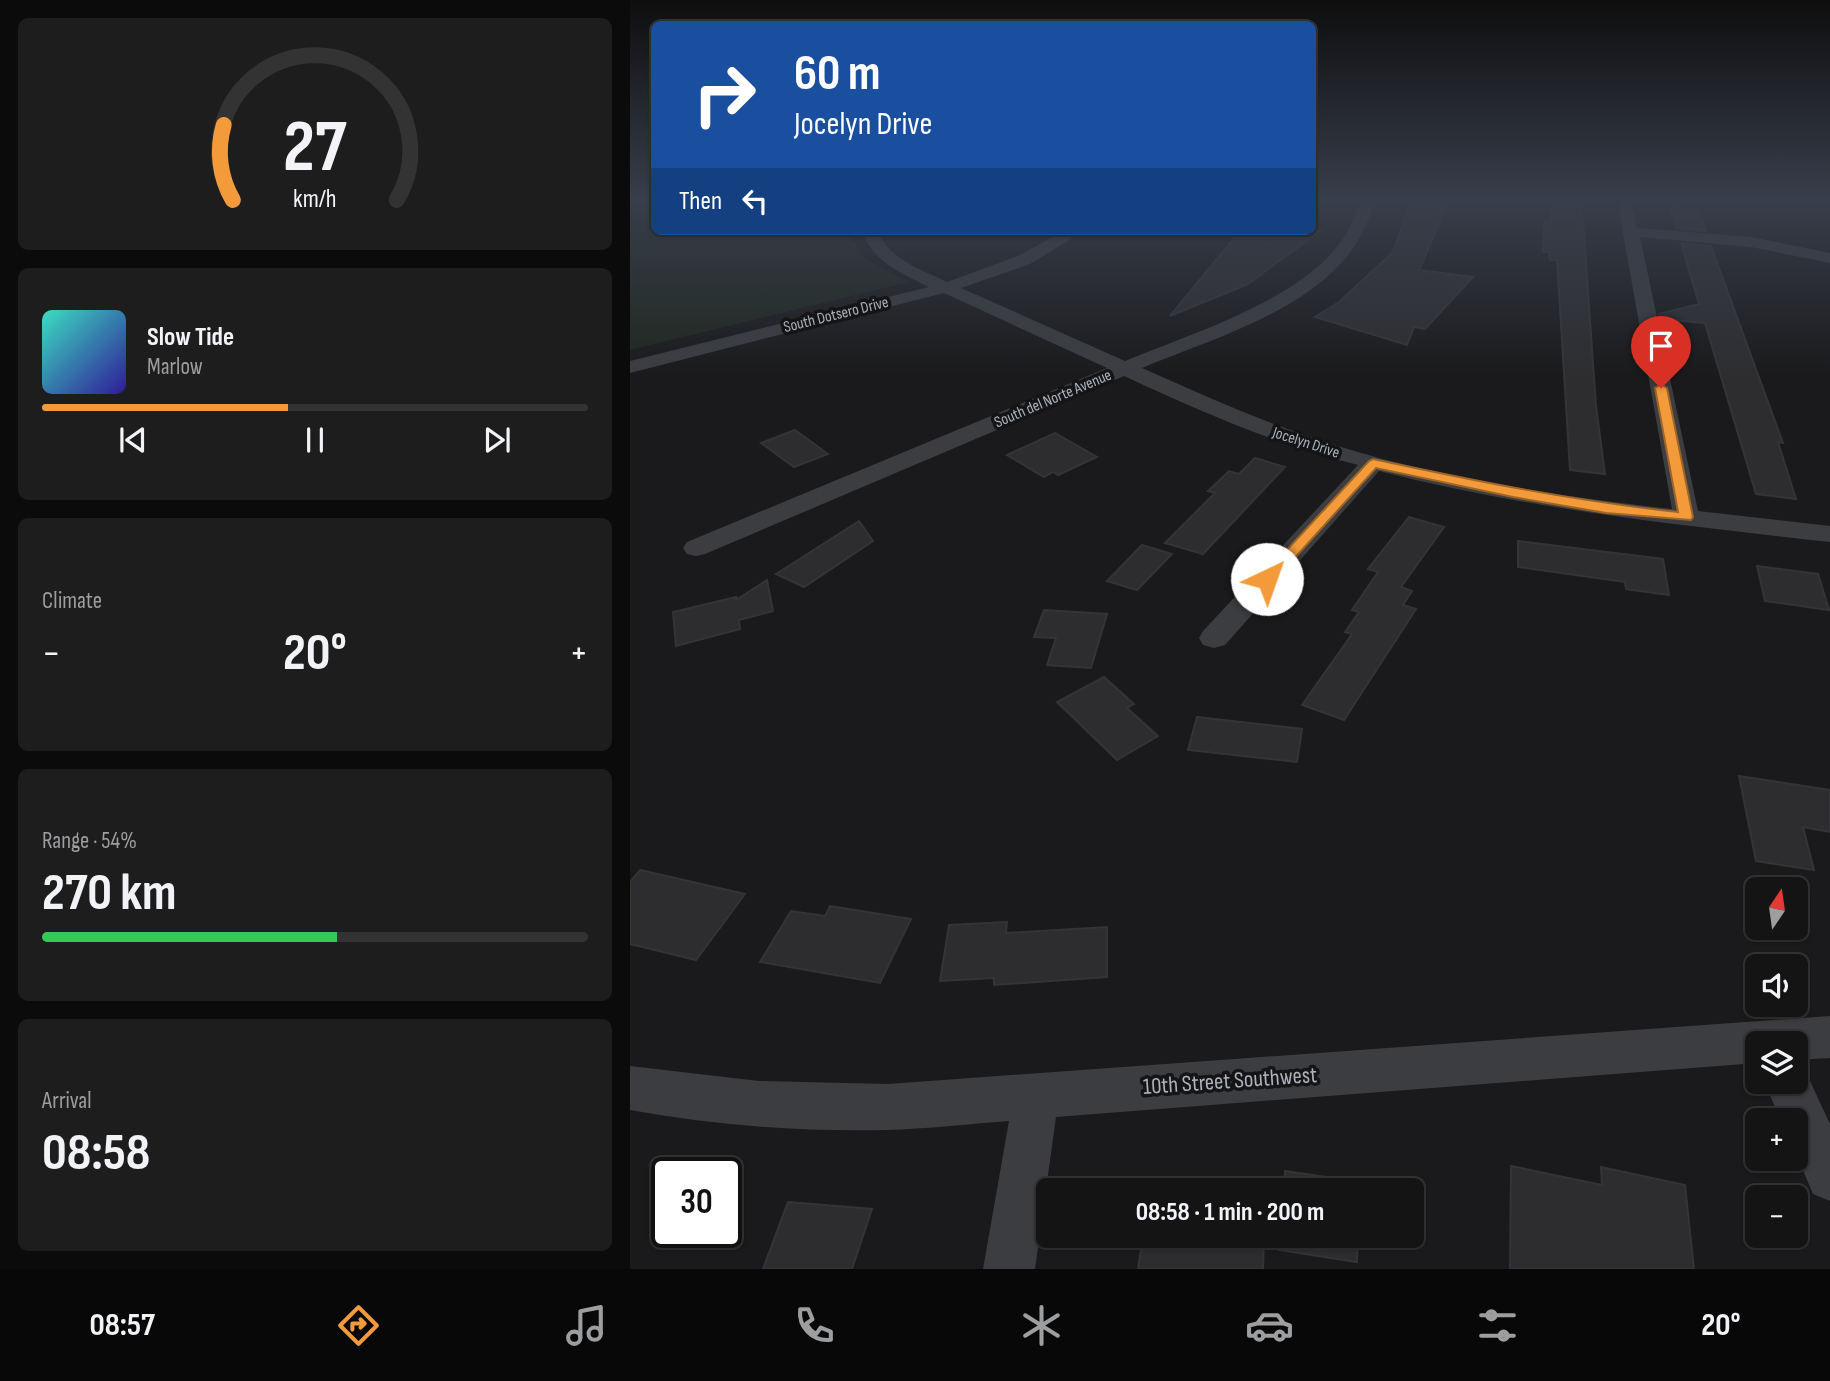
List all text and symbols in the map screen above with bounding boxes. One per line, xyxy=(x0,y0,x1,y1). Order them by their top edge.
text: 60 m xyxy=(794,45,881,104)
icon: right xyxy=(679,49,770,140)
text: 27 xyxy=(283,104,347,192)
text: Jocelyn Drive xyxy=(794,105,932,144)
icon: left xyxy=(736,182,774,220)
text: km/h xyxy=(293,184,337,215)
text: Then xyxy=(679,186,722,217)
street label: South Dotsero Drive xyxy=(782,293,890,337)
pin xyxy=(1631,316,1691,388)
text: Slow Tide xyxy=(147,322,234,353)
icon: arrive xyxy=(1642,327,1680,365)
text: Marlow xyxy=(147,353,203,381)
street label: South del Norte Avenue xyxy=(992,366,1114,432)
icon: previous xyxy=(114,421,152,459)
icon: pause xyxy=(296,421,334,459)
icon: next xyxy=(478,421,516,459)
street label: Jocelyn Drive xyxy=(1269,423,1342,463)
position arrow xyxy=(1230,542,1304,616)
text: Climate xyxy=(42,587,102,615)
text: 20° xyxy=(283,622,347,685)
text: − xyxy=(42,631,61,676)
text: + xyxy=(569,631,588,676)
text: Range · 54% xyxy=(42,827,137,855)
text: 270 km xyxy=(42,862,177,925)
north arrow xyxy=(1745,877,1808,940)
map controls xyxy=(1745,877,1808,1248)
button: sound xyxy=(1745,954,1808,1017)
button: layers xyxy=(1745,1031,1808,1094)
street label: 10th Street Southwest xyxy=(1142,1061,1318,1101)
text: Arrival xyxy=(42,1087,91,1115)
button: + xyxy=(1745,1108,1808,1171)
text: 08:58 xyxy=(42,1122,150,1185)
speed limit sign: 30 xyxy=(651,1157,742,1248)
button: − xyxy=(1745,1185,1808,1248)
text: 08:58 · 1 min · 200 m xyxy=(1136,1197,1324,1228)
icon: directions xyxy=(334,1301,383,1350)
icon: music xyxy=(562,1301,611,1350)
icon: phone xyxy=(790,1301,839,1350)
icon: climate xyxy=(1017,1301,1066,1350)
icon: car xyxy=(1245,1301,1294,1350)
icon: filters xyxy=(1473,1301,1522,1350)
text: 08:57 xyxy=(89,1306,155,1345)
text: 20° xyxy=(1701,1306,1740,1345)

